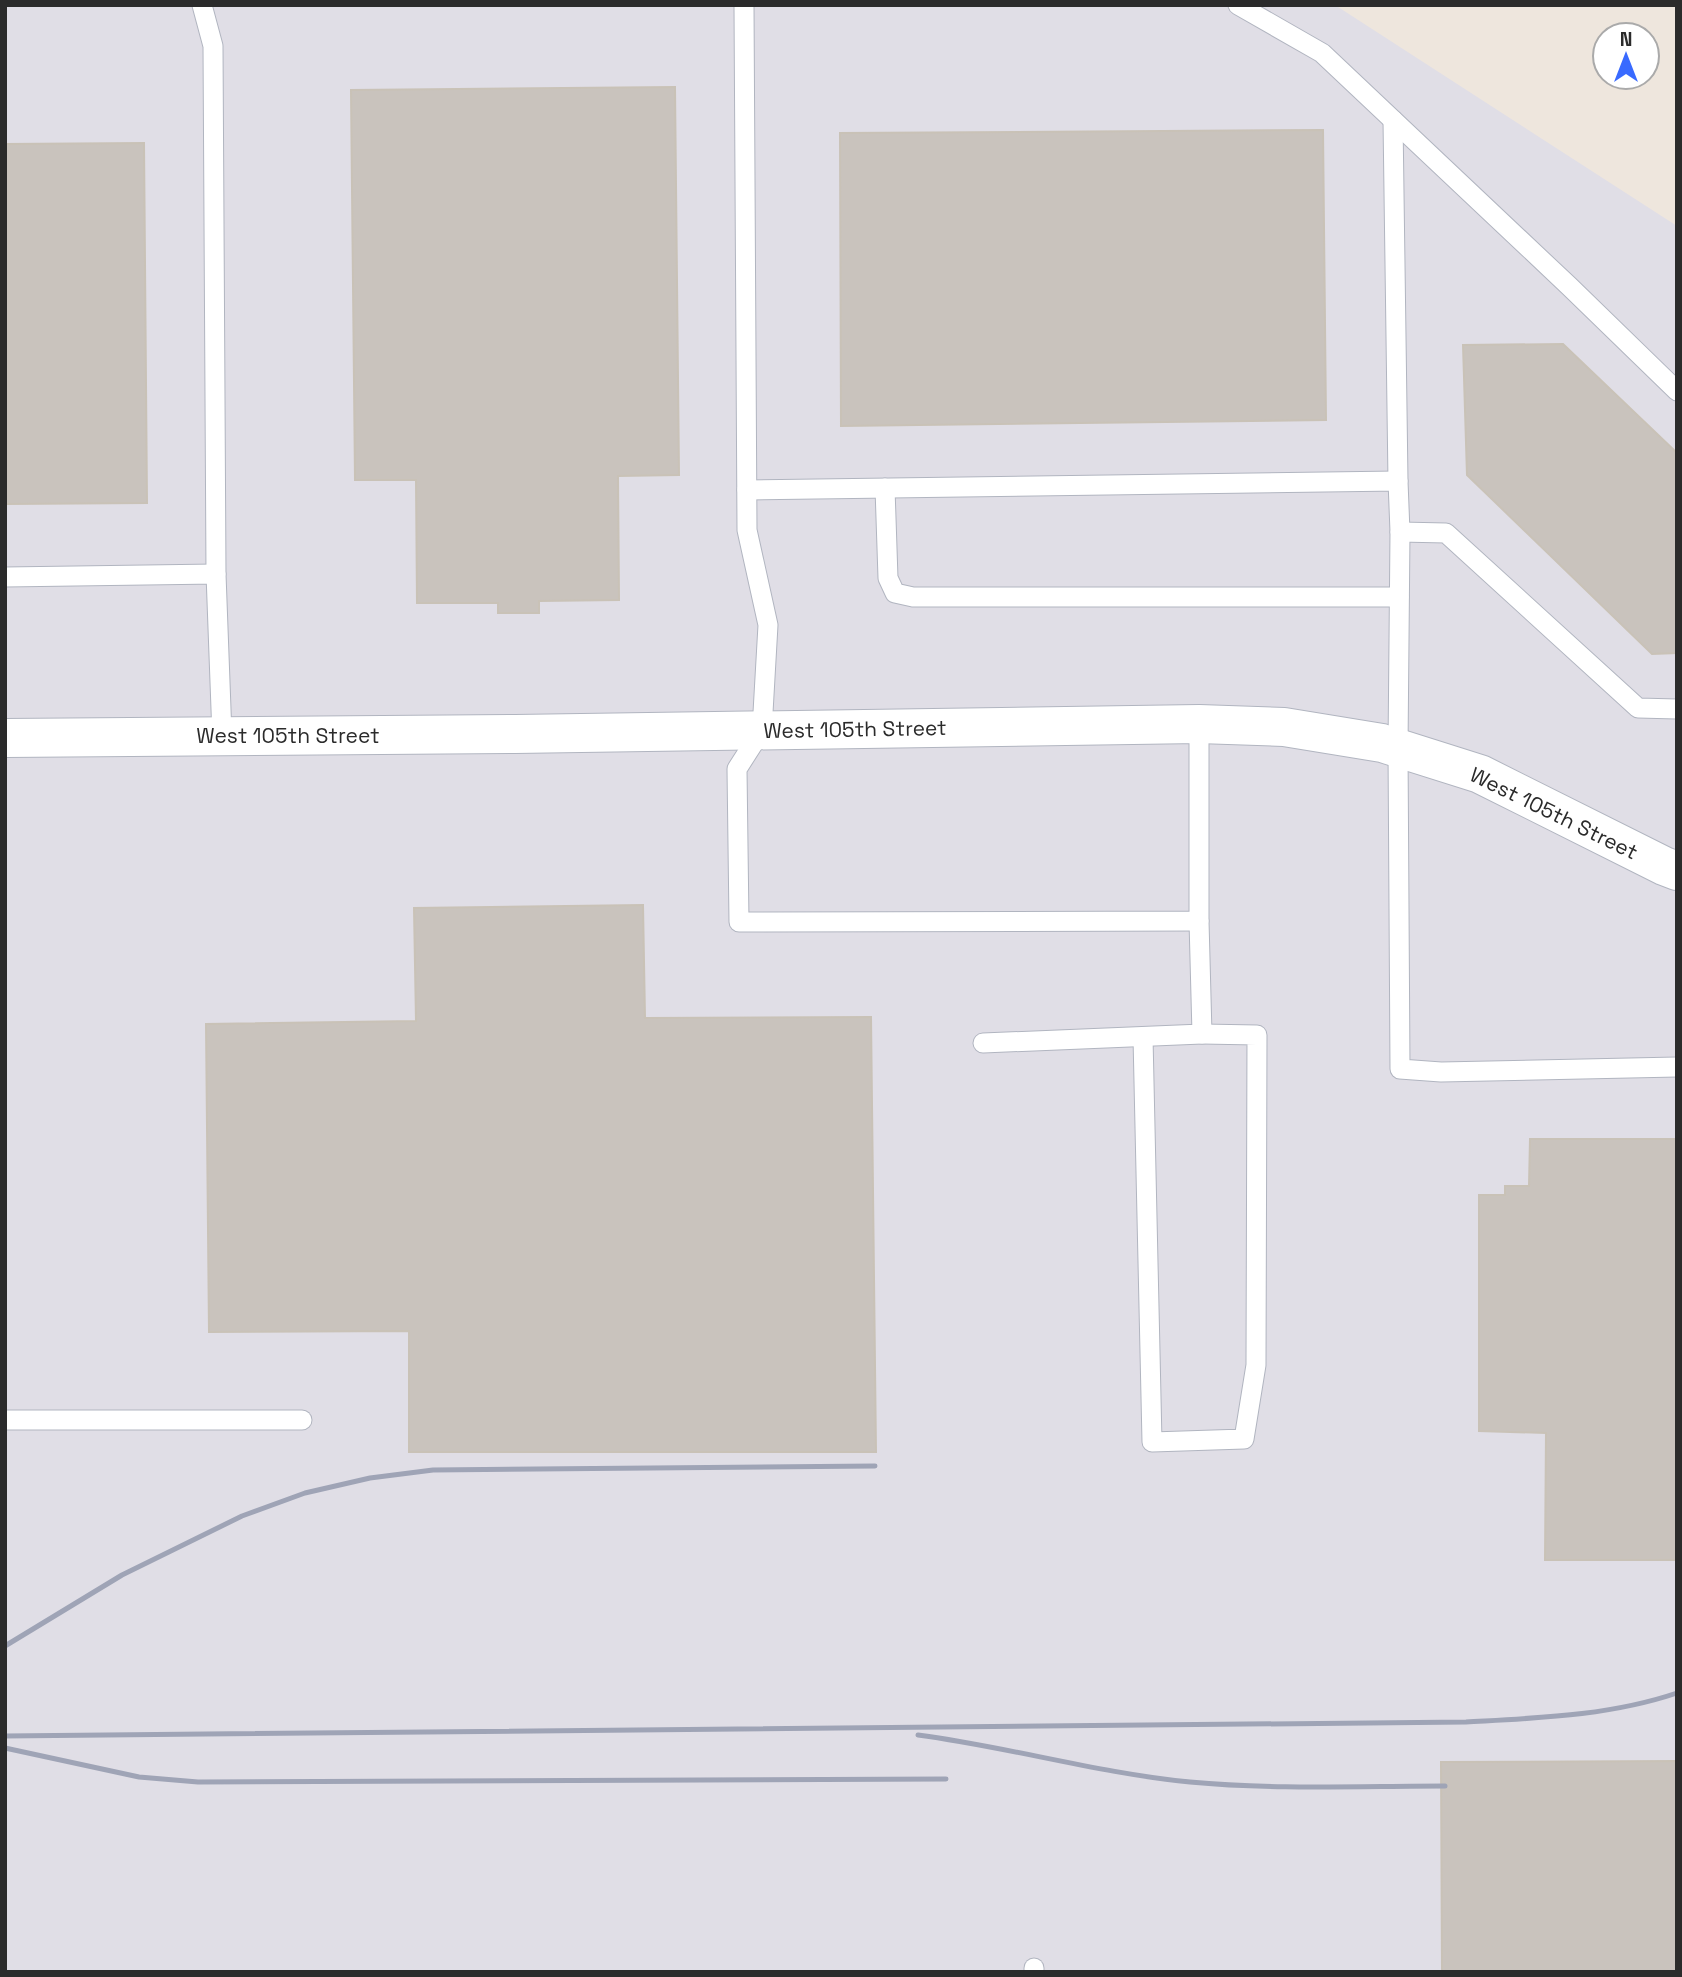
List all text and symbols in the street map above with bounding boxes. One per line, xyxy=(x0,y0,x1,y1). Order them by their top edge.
north arrow xyxy=(1591,21,1661,91)
text: N xyxy=(1620,27,1632,52)
street label: West 105th Street xyxy=(763,714,947,744)
street label: West 105th Street xyxy=(196,722,380,749)
street label: West 105th Street xyxy=(1466,761,1642,865)

